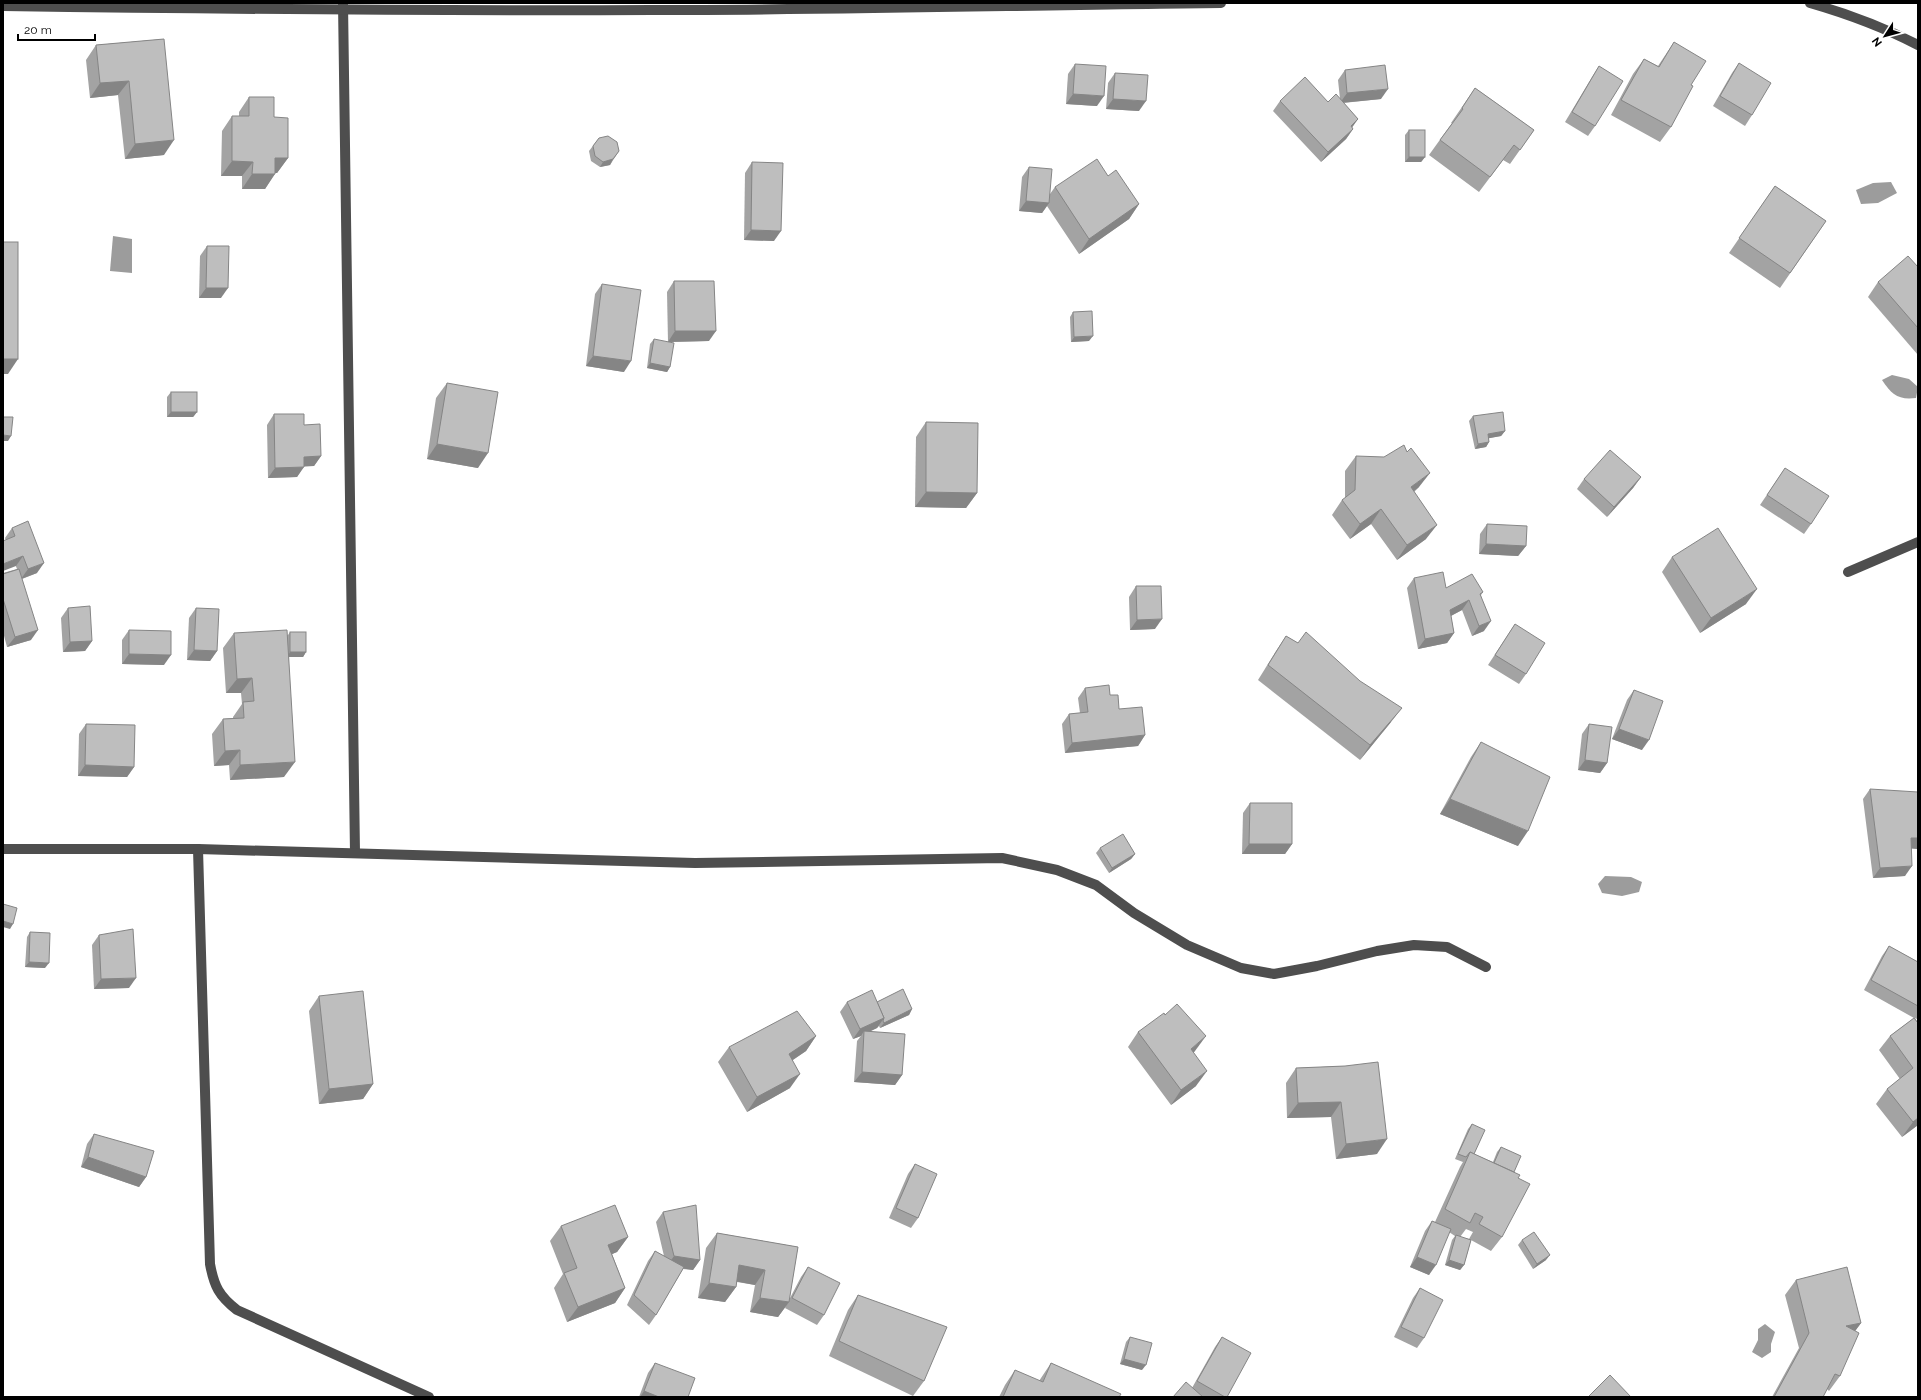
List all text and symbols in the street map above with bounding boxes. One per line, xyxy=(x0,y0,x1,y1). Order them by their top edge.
scale bar xyxy=(18,16,95,42)
north arrow xyxy=(1865,16,1905,56)
text: 20 m xyxy=(24,23,52,37)
text: N xyxy=(1870,34,1885,49)

